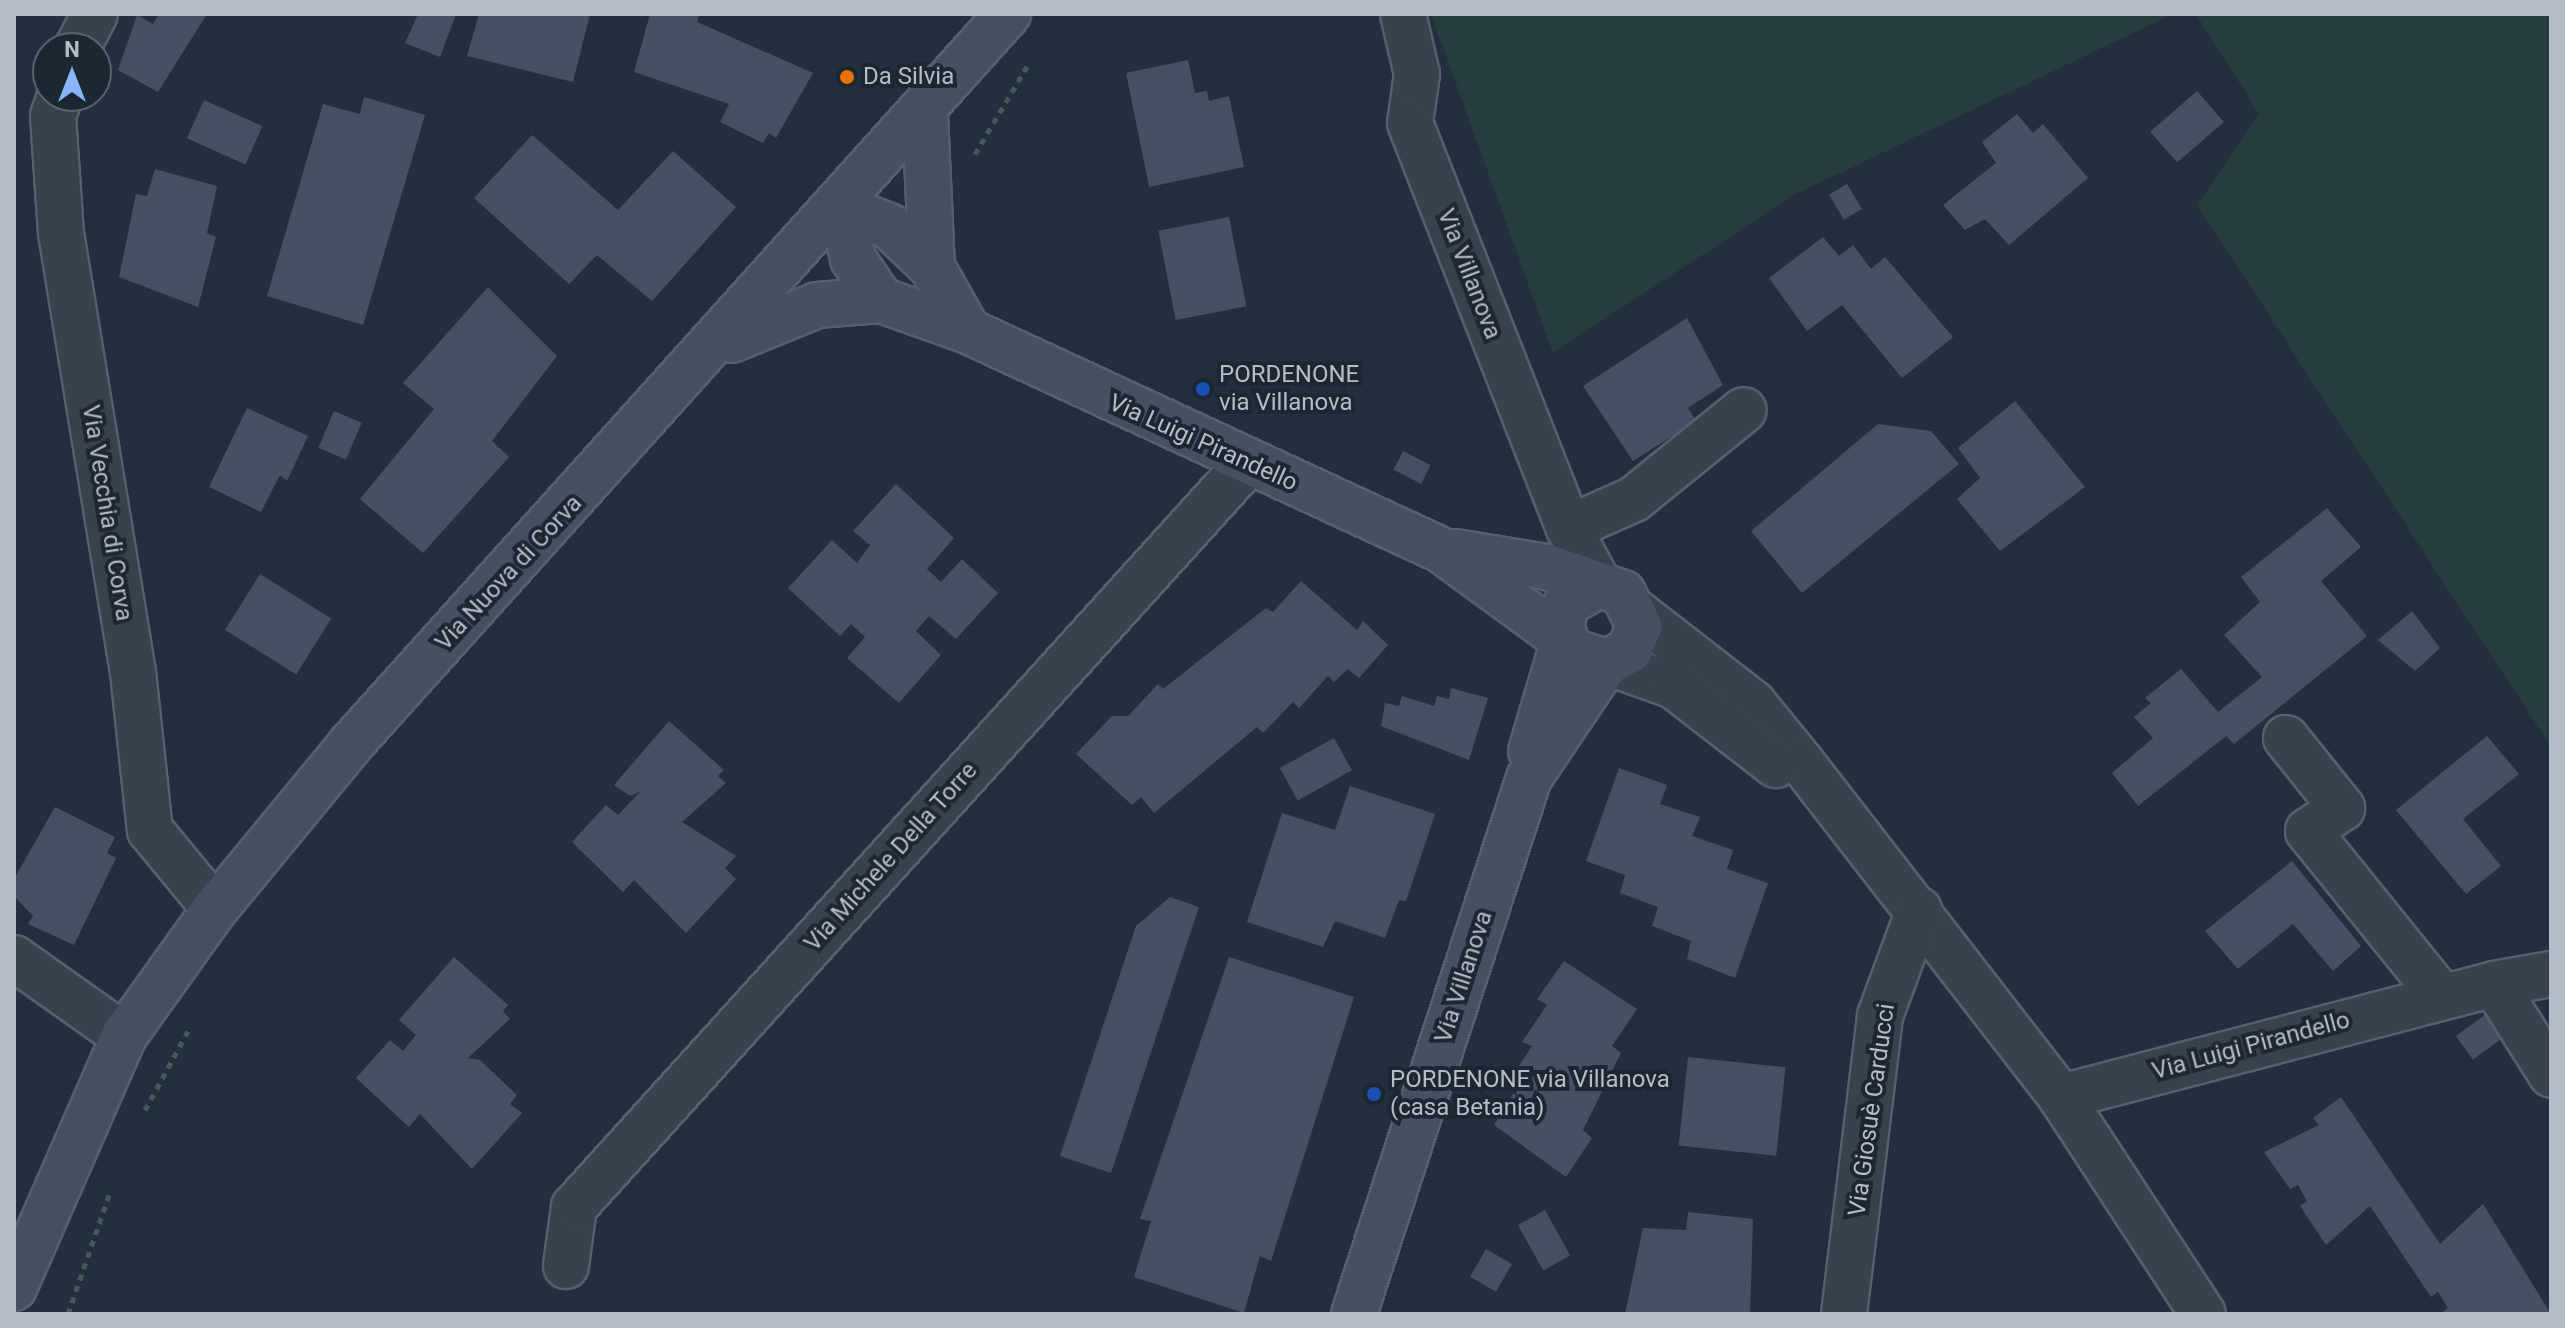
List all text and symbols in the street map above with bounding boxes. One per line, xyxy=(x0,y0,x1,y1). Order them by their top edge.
north arrow xyxy=(32,32,112,112)
text: N xyxy=(64,37,80,62)
place label: Da Silvia xyxy=(863,63,954,91)
marker: Da Silvia xyxy=(838,68,856,86)
street label: Via Villanova xyxy=(1431,205,1507,343)
place label: PORDENONE via Villanova xyxy=(1219,361,1359,417)
marker: PORDENONE via Villanova xyxy=(1194,380,1212,398)
street label: Via Luigi Pirandello xyxy=(1104,388,1302,498)
street label: Via Vecchia di Corva xyxy=(76,403,138,623)
street label: Via Nuova di Corva xyxy=(430,489,588,657)
street label: Via Michele Della Torre xyxy=(798,756,984,958)
street label: Via Villanova xyxy=(1429,907,1499,1047)
street label: Via Giosuè Carducci xyxy=(1843,1002,1901,1218)
street label: Via Luigi Pirandello xyxy=(2149,1006,2353,1086)
place label: PORDENONE via Villanova (casa Betania) xyxy=(1390,1066,1670,1122)
marker: PORDENONE via Villanova (casa Betania) xyxy=(1365,1085,1383,1103)

